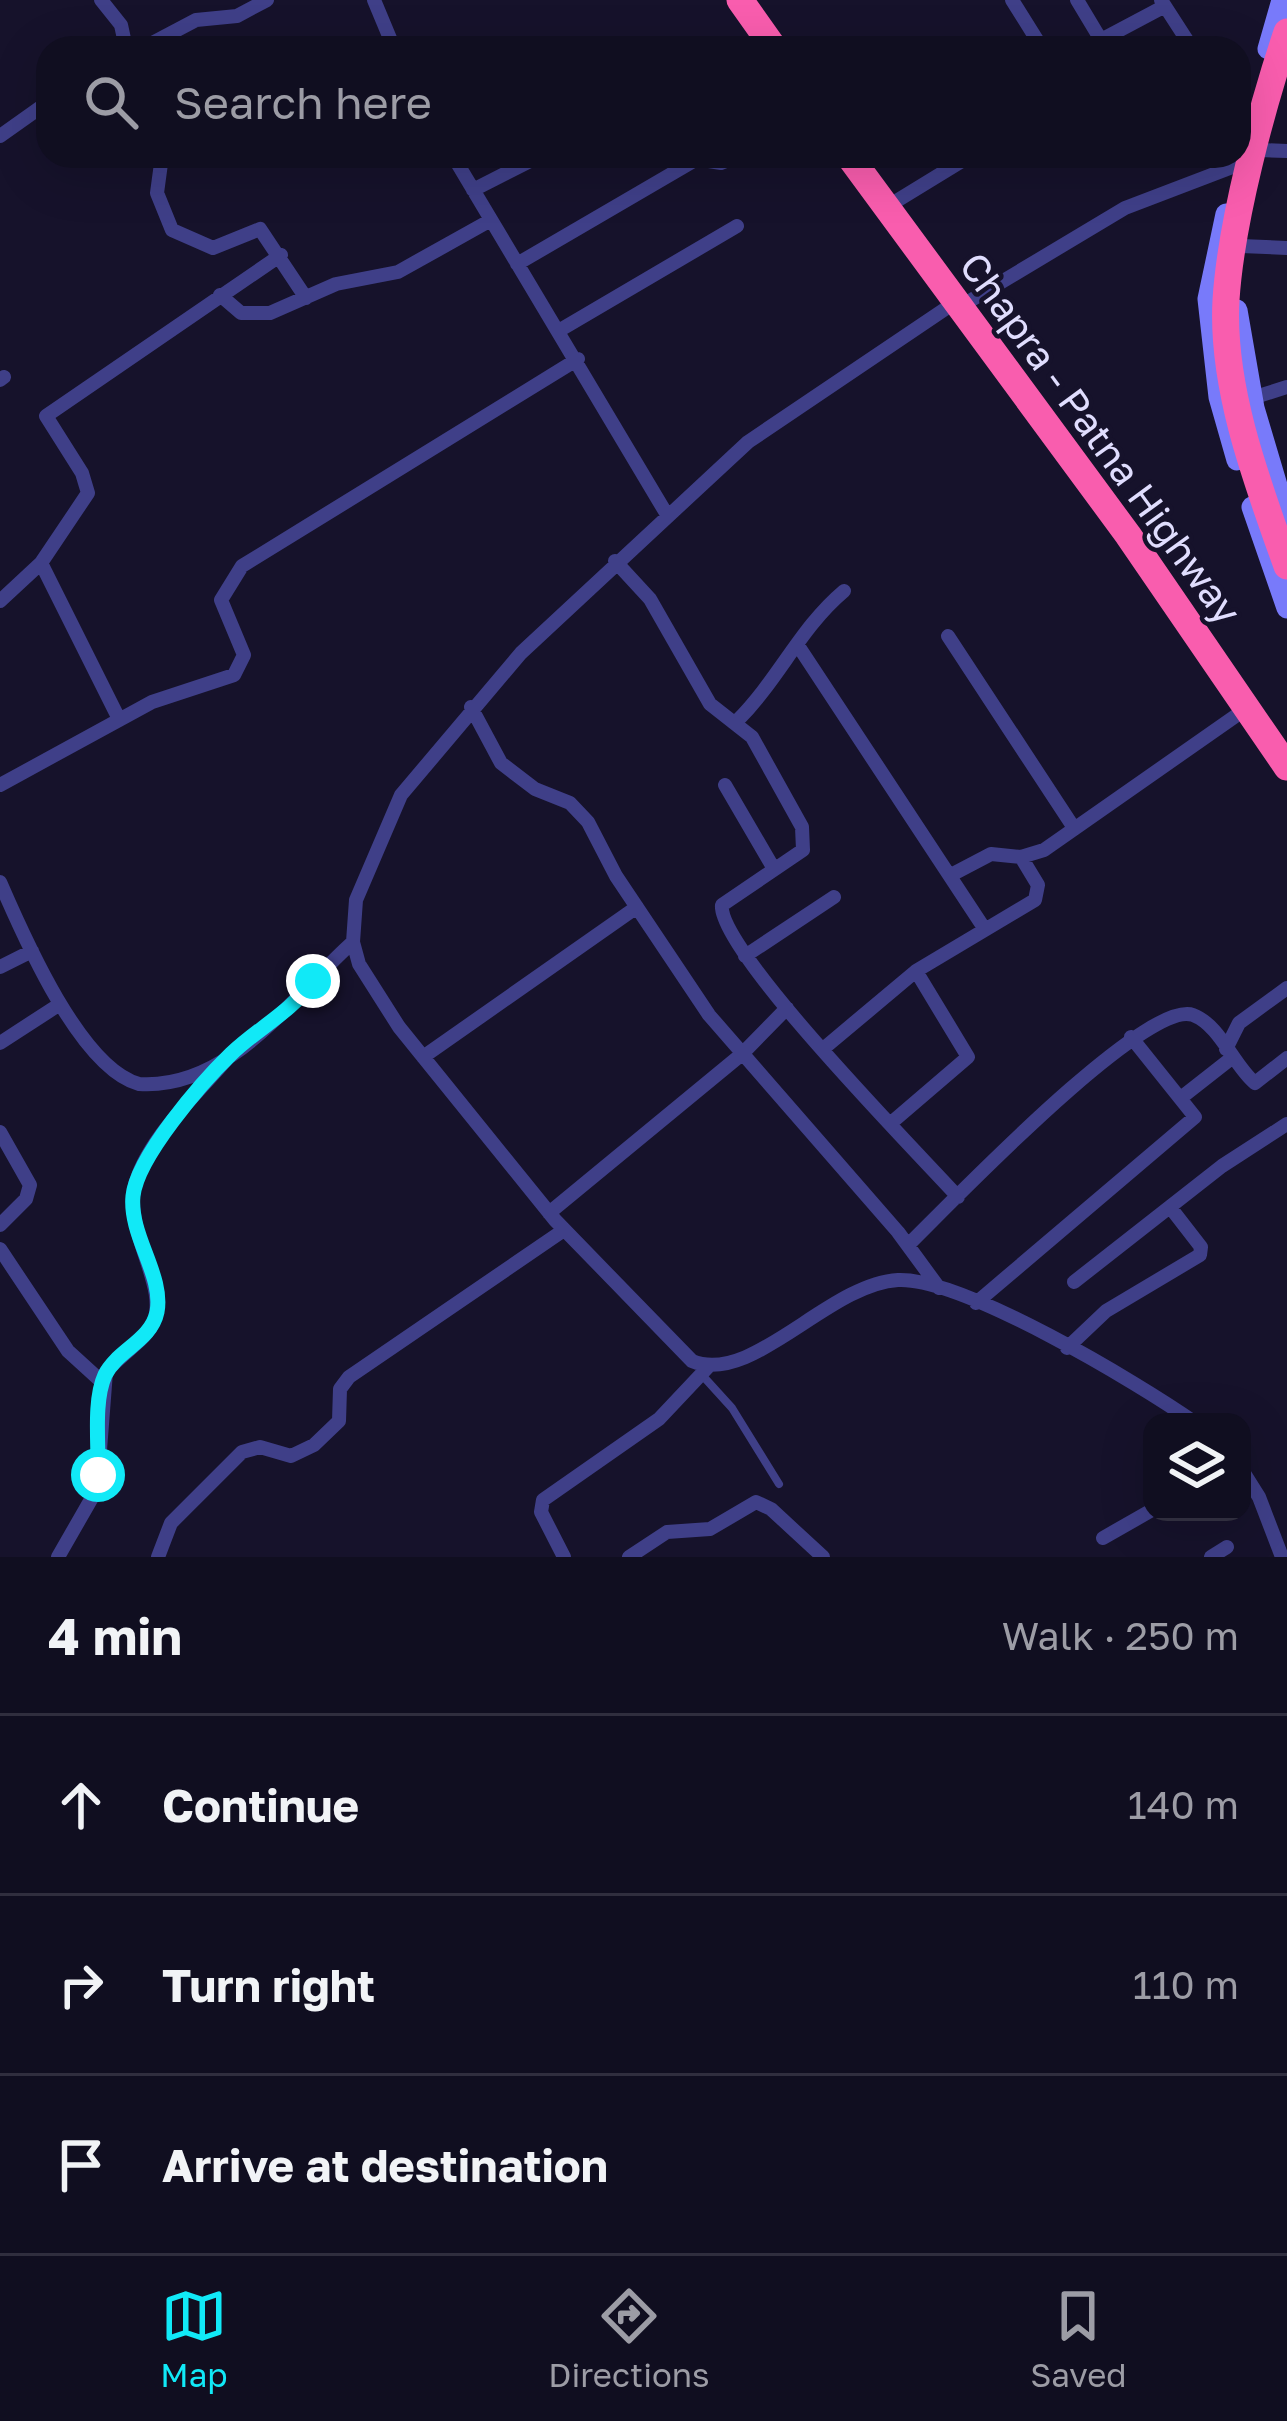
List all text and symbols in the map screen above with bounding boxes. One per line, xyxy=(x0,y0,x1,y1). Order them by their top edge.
search box xyxy=(36,36,1251,168)
icon: search xyxy=(78,69,144,135)
text: Search here xyxy=(174,75,432,129)
street label: Chapra - Patna Highway xyxy=(950,243,1252,633)
route end xyxy=(286,954,340,1008)
map controls xyxy=(1143,1413,1251,1521)
button: layers xyxy=(1143,1413,1251,1521)
route start xyxy=(71,1448,125,1502)
text: 4 min xyxy=(48,1605,182,1666)
text: Walk · 250 m xyxy=(1002,1612,1239,1659)
icon: ahead xyxy=(48,1772,114,1838)
text: Continue xyxy=(162,1778,359,1832)
text: 140 m xyxy=(1128,1781,1239,1828)
icon: right xyxy=(48,1952,114,2018)
text: Turn right xyxy=(162,1958,375,2012)
text: 110 m xyxy=(1133,1961,1239,2008)
icon: arrive xyxy=(48,2132,114,2198)
text: Arrive at destination xyxy=(162,2138,608,2192)
tab: Map xyxy=(160,2283,228,2394)
tab: Directions xyxy=(548,2283,710,2394)
tab: Saved xyxy=(1030,2283,1127,2394)

